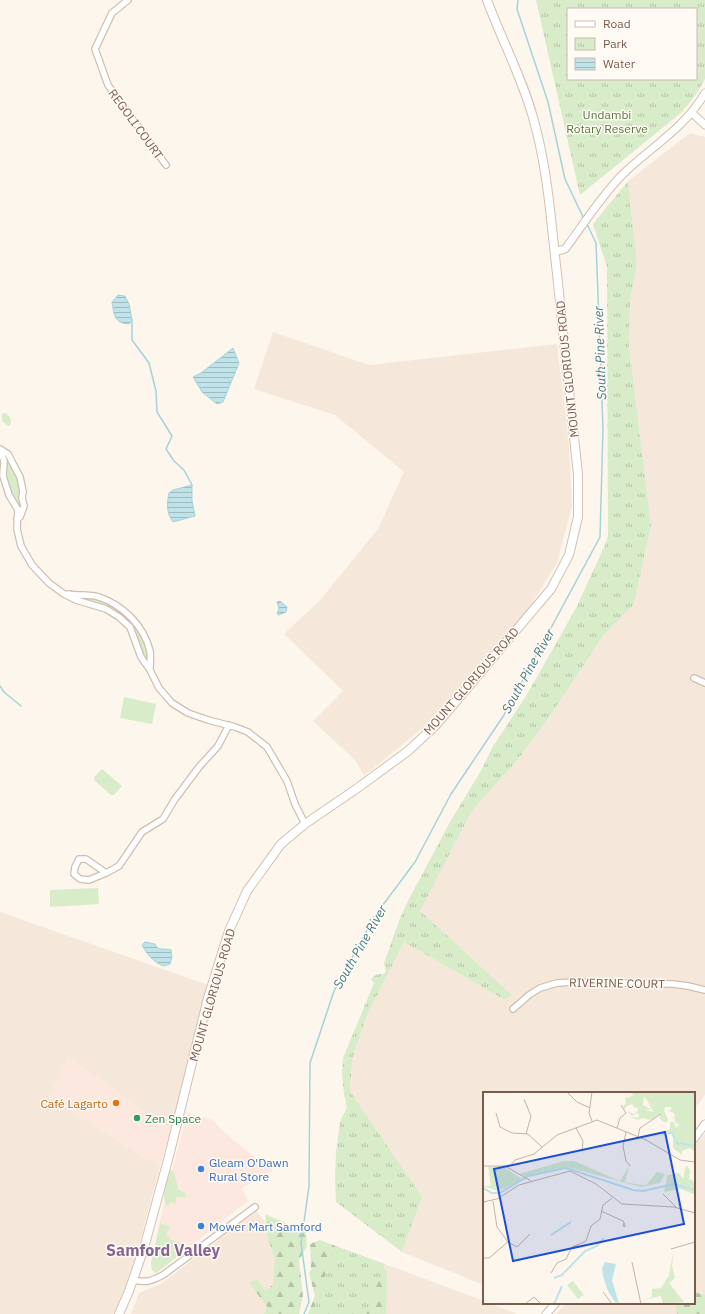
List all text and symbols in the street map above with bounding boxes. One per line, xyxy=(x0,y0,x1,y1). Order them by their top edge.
legend xyxy=(567,8,697,80)
text: Road xyxy=(603,16,631,31)
text: Park xyxy=(603,36,628,51)
text: Water xyxy=(603,56,636,71)
street label: REGOLI COURT xyxy=(105,86,167,162)
park label: Undambi Rotary Reserve xyxy=(566,107,648,136)
street label: MOUNT GLORIOUS ROAD xyxy=(552,300,582,438)
water label: South Pine River xyxy=(590,305,610,400)
street label: MOUNT GLORIOUS ROAD xyxy=(420,624,522,738)
water label: South Pine River xyxy=(498,625,559,716)
water label: South Pine River xyxy=(329,901,391,992)
street label: MOUNT GLORIOUS ROAD xyxy=(186,927,238,1063)
street label: RIVERINE COURT xyxy=(569,975,665,991)
inset map xyxy=(483,1092,695,1304)
place label: Café Lagarto xyxy=(40,1096,108,1111)
marker: Café Lagarto xyxy=(111,1098,121,1108)
place label: Zen Space xyxy=(145,1111,201,1126)
marker: Zen Space xyxy=(132,1113,142,1123)
place label: Gleam O'Dawn Rural Store xyxy=(209,1155,289,1184)
marker: Gleam O'Dawn Rural Store xyxy=(196,1164,206,1174)
place label: Mower Mart Samford xyxy=(209,1219,322,1234)
marker: Mower Mart Samford xyxy=(196,1221,206,1231)
district label: Samford Valley xyxy=(106,1240,220,1260)

